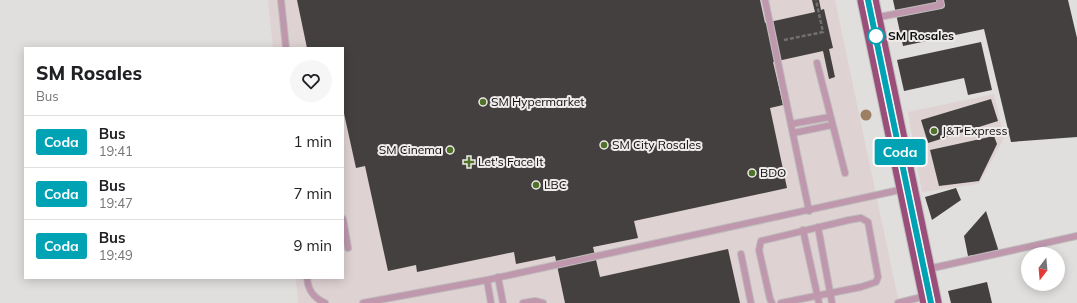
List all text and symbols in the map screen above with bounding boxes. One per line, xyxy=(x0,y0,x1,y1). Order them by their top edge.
marker: SM Rosales xyxy=(867,27,885,45)
place label: SM Rosales xyxy=(888,28,954,43)
button: heart xyxy=(290,60,332,102)
text: SM Rosales xyxy=(36,61,142,85)
text: Bus xyxy=(36,88,59,104)
place label: SM Hypermarket xyxy=(491,94,584,109)
marker: SM Hypermarket xyxy=(478,97,488,107)
place label: J&T Express xyxy=(942,123,1007,138)
text: Bus xyxy=(99,124,126,143)
marker: J&T Express xyxy=(929,126,939,136)
text: 1 min xyxy=(294,132,332,151)
text: Coda xyxy=(44,133,79,151)
place label: SM City Rosales xyxy=(612,137,701,152)
line badge: Coda xyxy=(872,139,928,165)
marker: SM City Rosales xyxy=(599,140,609,150)
place label: SM Cinema xyxy=(379,142,442,157)
text: 19:41 xyxy=(99,143,133,159)
text: Coda xyxy=(883,143,917,161)
marker: SM Cinema xyxy=(445,145,455,155)
place label: Let's Face It xyxy=(478,154,543,169)
marker: Let's Face It xyxy=(463,156,475,168)
place label: BDO xyxy=(760,165,786,180)
marker: BDO xyxy=(747,168,757,178)
text: Bus xyxy=(99,176,126,195)
place label: LBC xyxy=(544,177,567,192)
marker: LBC xyxy=(531,180,541,190)
text: 7 min xyxy=(294,184,332,203)
text: Coda xyxy=(44,185,79,203)
text: 19:47 xyxy=(99,195,133,211)
text: Bus xyxy=(99,228,126,247)
text: 9 min xyxy=(294,236,332,255)
text: Coda xyxy=(44,237,79,255)
text: 19:49 xyxy=(99,247,133,263)
north arrow xyxy=(1021,247,1065,291)
map controls xyxy=(1021,247,1065,291)

